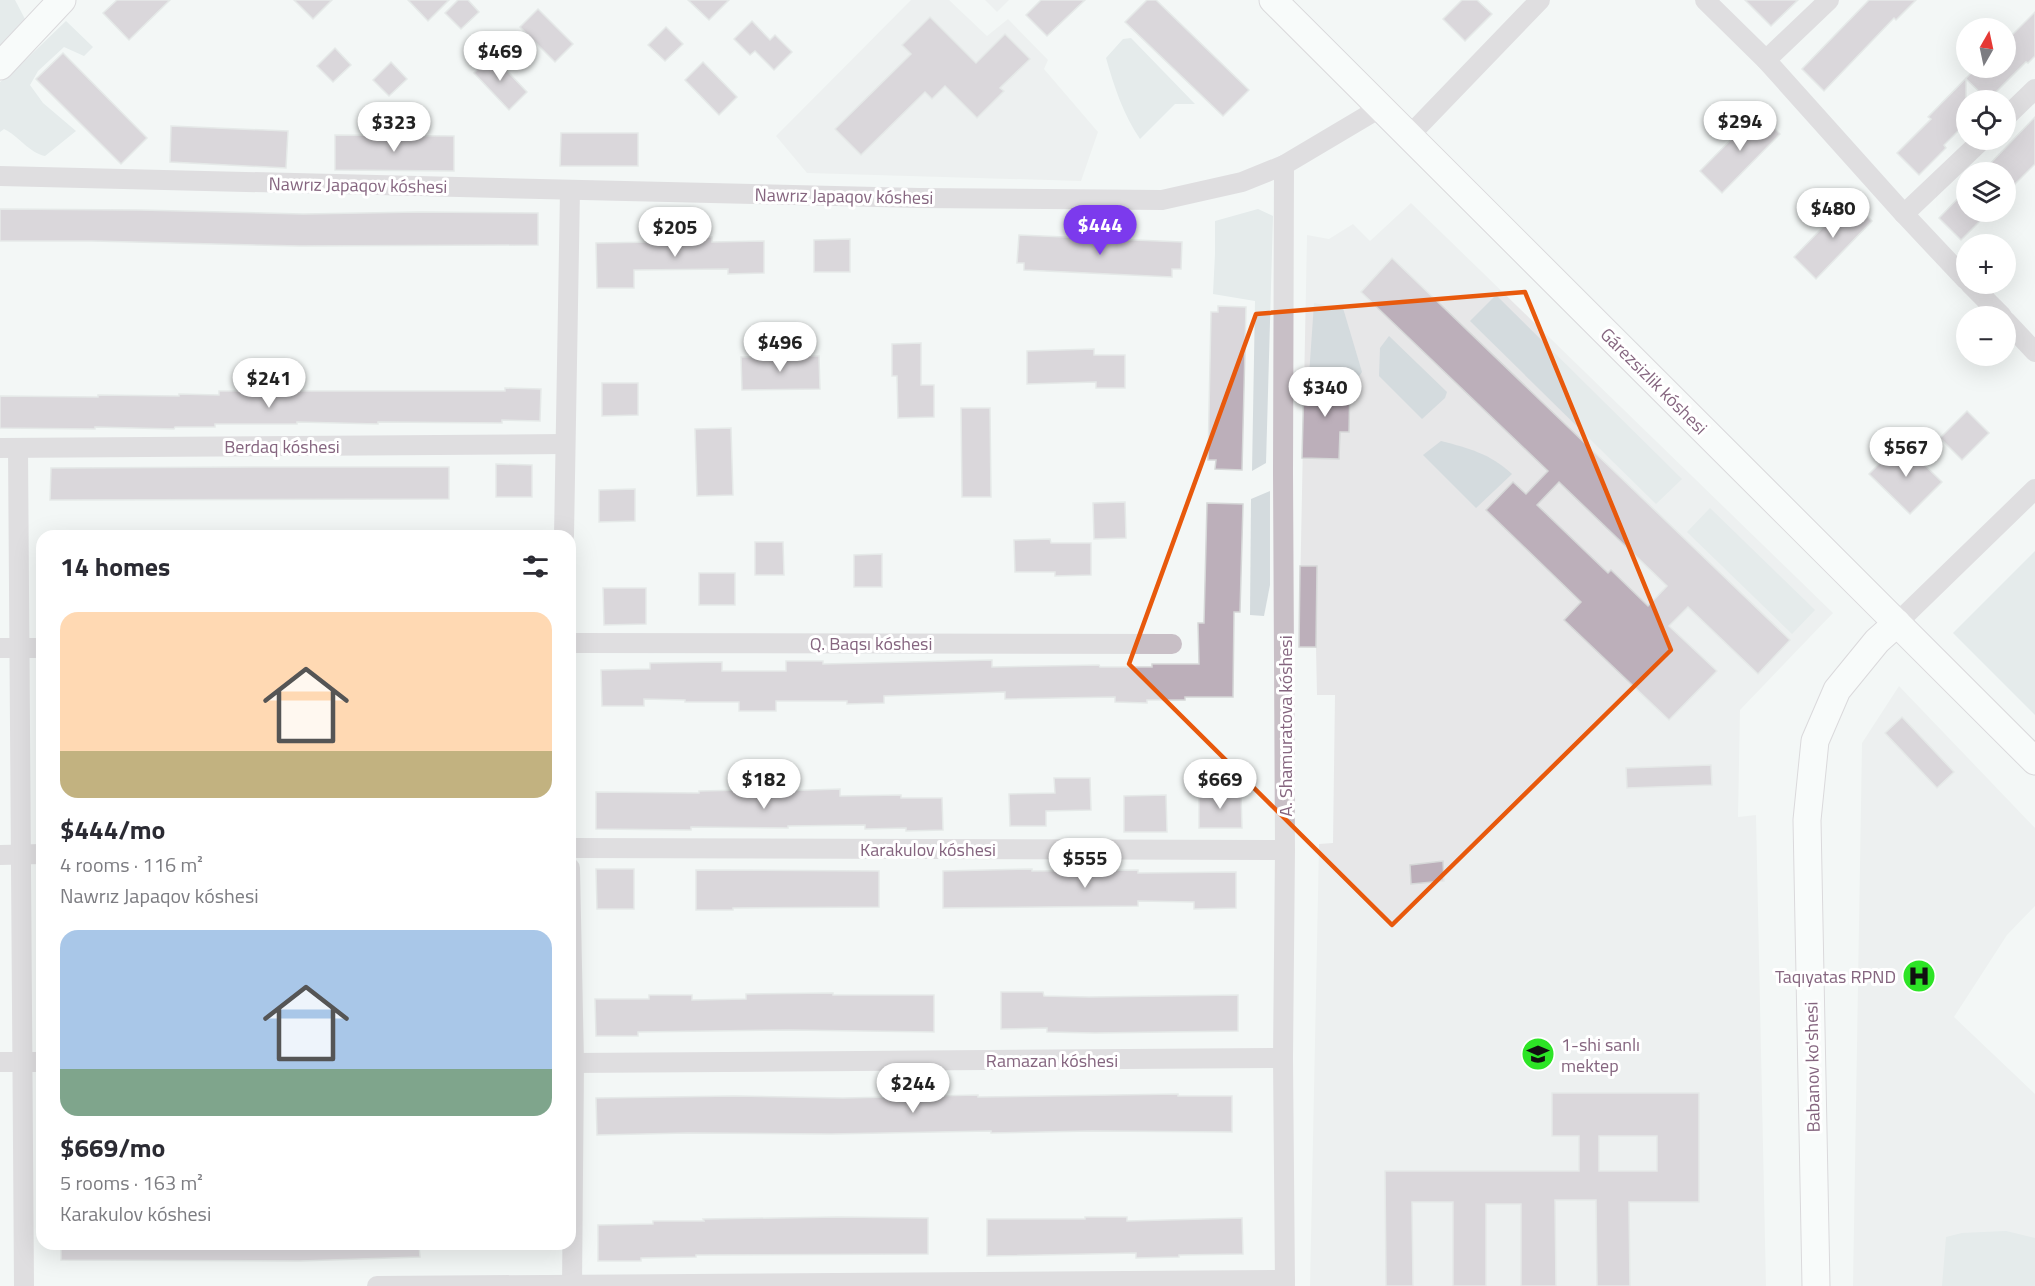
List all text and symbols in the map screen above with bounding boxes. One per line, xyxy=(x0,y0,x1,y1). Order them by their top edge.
north arrow xyxy=(1956,18,2016,78)
map controls xyxy=(1956,18,2016,366)
pin: $469 xyxy=(464,31,536,82)
text: $469 xyxy=(478,35,522,66)
button: locate xyxy=(1956,90,2016,150)
pin: $294 xyxy=(1704,101,1776,152)
pin: $323 xyxy=(358,102,430,153)
text: $294 xyxy=(1718,105,1762,136)
text: $323 xyxy=(372,106,416,137)
button: layers xyxy=(1956,162,2016,222)
street label: Nawrız Japaqov kóshesi xyxy=(268,170,448,200)
street label: Nawrız Japaqov kóshesi xyxy=(754,181,934,211)
pin: $480 xyxy=(1797,188,1869,239)
text: $480 xyxy=(1811,192,1855,223)
pin: $444 xyxy=(1064,205,1136,256)
pin: $205 xyxy=(639,207,711,258)
text: $444 xyxy=(1078,209,1122,240)
text: $205 xyxy=(653,211,697,242)
button: + xyxy=(1956,234,2016,294)
button: − xyxy=(1956,306,2016,366)
street label: Gárezsizlik kóshesi xyxy=(1594,321,1714,441)
pin: $496 xyxy=(744,322,816,373)
text: $496 xyxy=(758,326,802,357)
pin: $241 xyxy=(233,358,305,409)
text: $241 xyxy=(247,362,291,393)
pin: $340 xyxy=(1289,367,1361,418)
text: $340 xyxy=(1303,371,1347,402)
pin: $567 xyxy=(1870,427,1942,478)
text: $567 xyxy=(1884,431,1928,462)
street label: Berdaq kóshesi xyxy=(224,433,340,460)
text: 14 homes xyxy=(60,547,170,586)
icon: filters xyxy=(519,550,552,583)
street label: Q. Baqsı kóshesi xyxy=(810,630,932,657)
street label: A. Shamuratova kóshesi xyxy=(1272,635,1299,817)
icon: home xyxy=(252,651,360,759)
pin: $182 xyxy=(728,759,800,810)
pin: $669 xyxy=(1184,759,1256,810)
text: $182 xyxy=(742,763,786,794)
text: $669 xyxy=(1198,763,1242,794)
text: $444/mo xyxy=(60,810,165,849)
street label: Karakulov kóshesi xyxy=(860,836,996,863)
pin: $555 xyxy=(1049,838,1121,889)
text: $555 xyxy=(1063,842,1107,873)
text: 4 rooms · 116 m² xyxy=(60,849,203,880)
text: Nawrız Japaqov kóshesi xyxy=(60,880,259,911)
hospital icon: Taqıyatas RPND xyxy=(1901,958,1937,994)
place label: Taqıyatas RPND xyxy=(1775,963,1896,990)
icon: home xyxy=(252,969,360,1077)
street label: Babanov ko'shesi xyxy=(1797,1001,1827,1133)
place label: 1-shi sanlı mektep xyxy=(1561,1031,1640,1079)
school or university icon: 1-shi sanlı mektep xyxy=(1520,1036,1556,1072)
street label: Ramazan kóshesi xyxy=(986,1047,1118,1074)
pin: $244 xyxy=(877,1063,949,1114)
text: $244 xyxy=(891,1067,935,1098)
text: $669/mo xyxy=(60,1128,165,1167)
text: 5 rooms · 163 m² xyxy=(60,1167,203,1198)
text: Karakulov kóshesi xyxy=(60,1198,211,1229)

